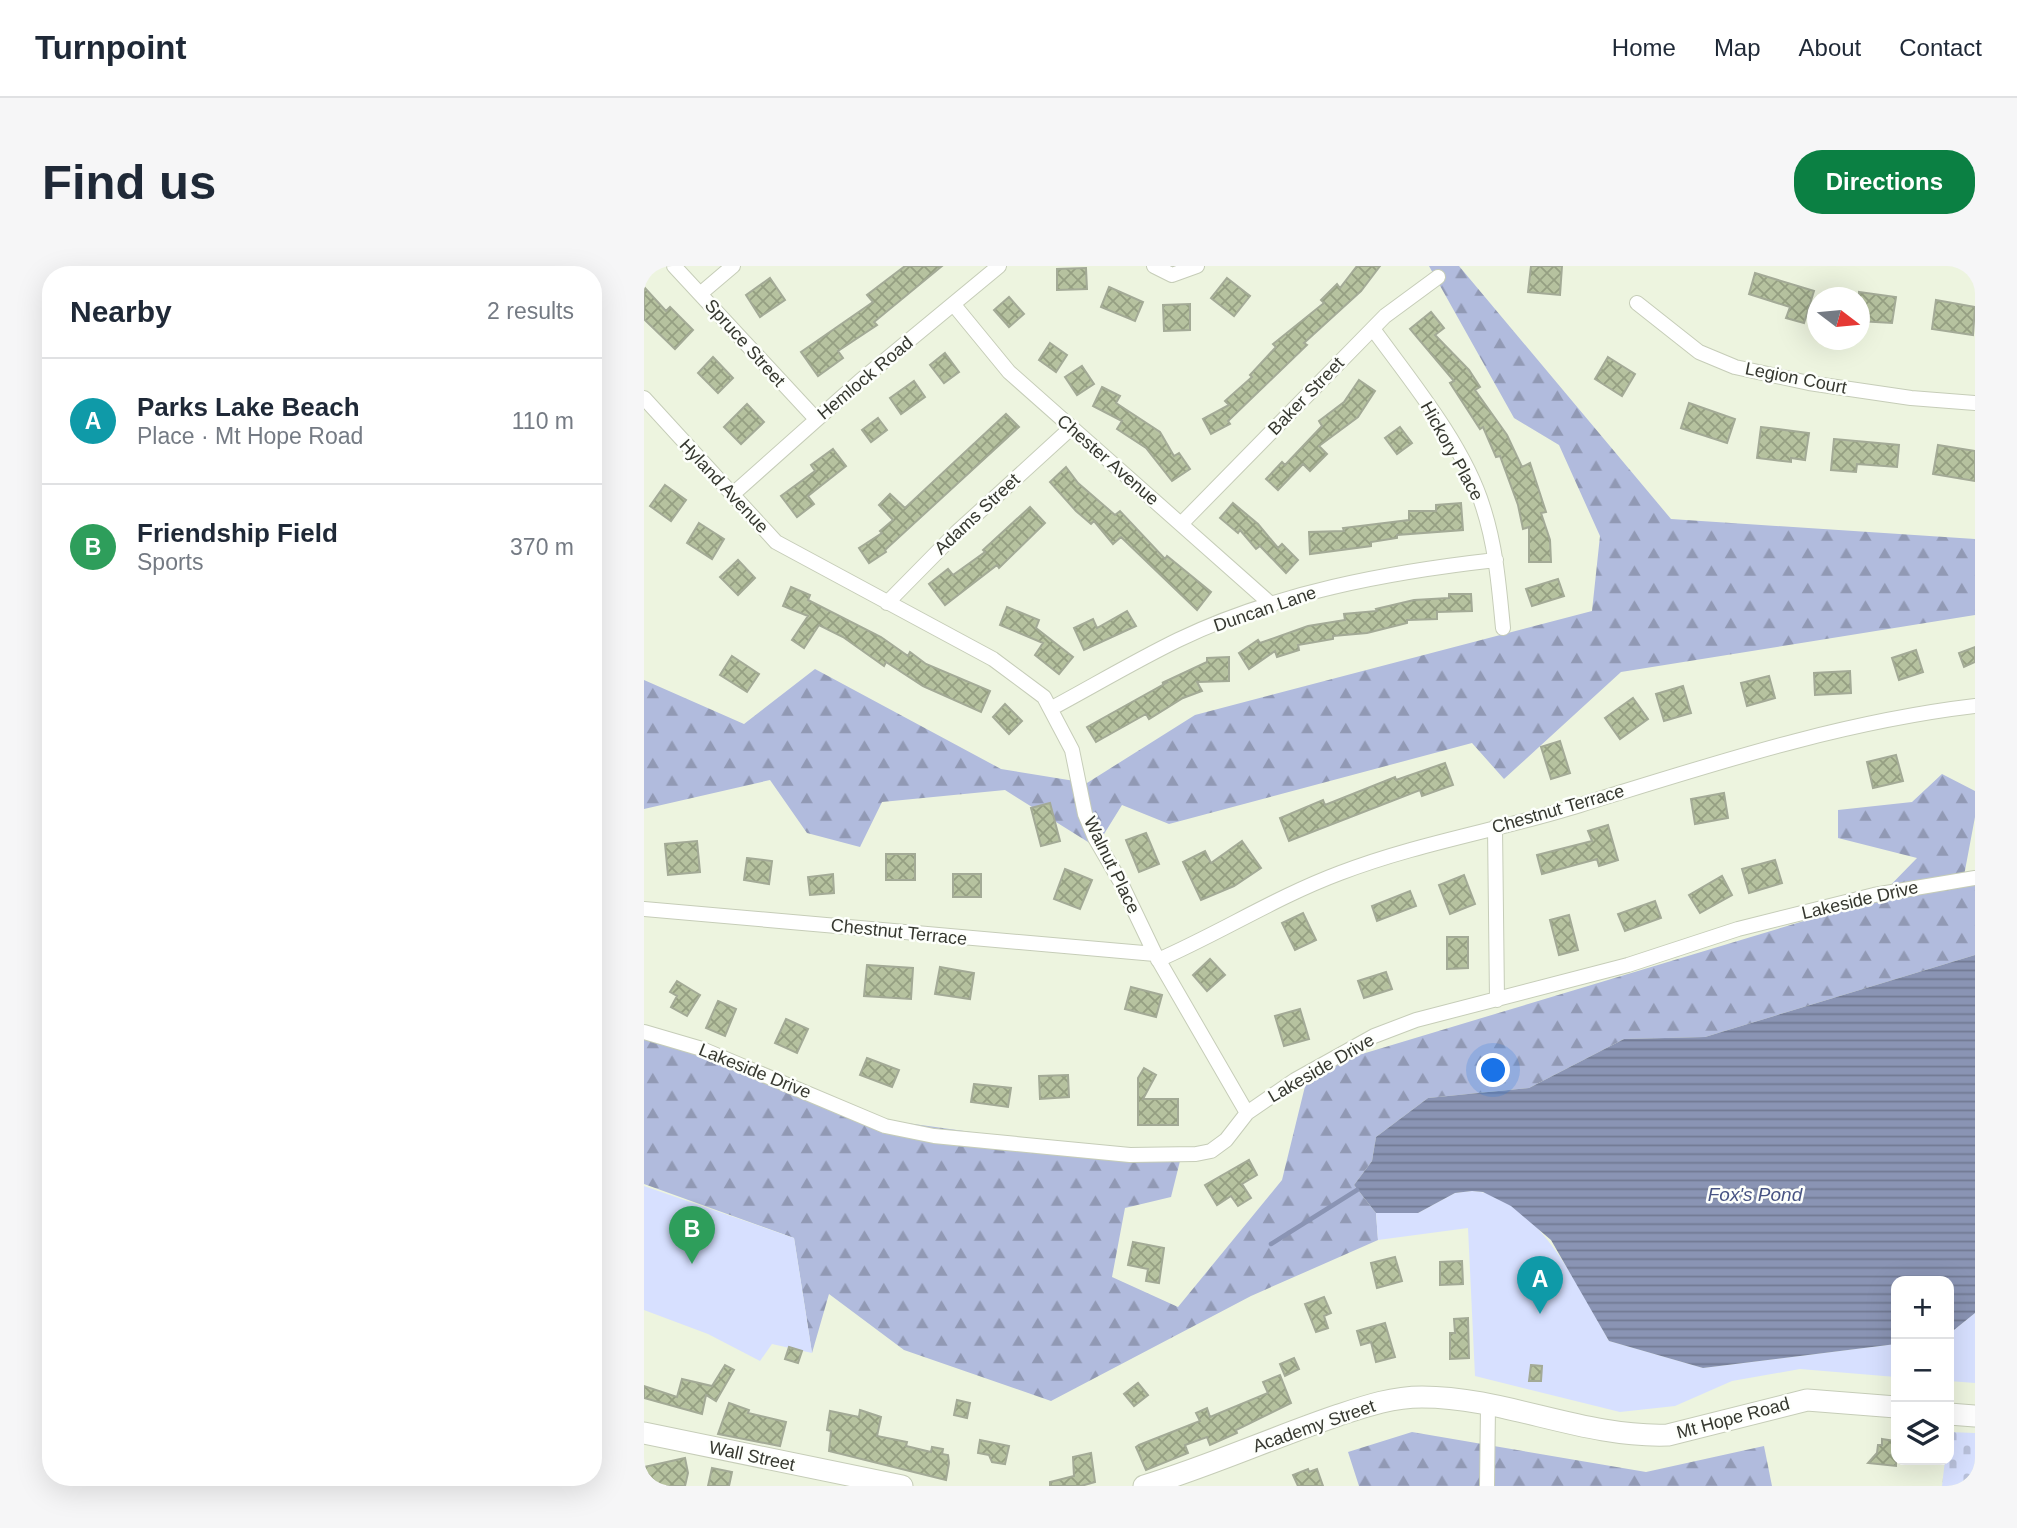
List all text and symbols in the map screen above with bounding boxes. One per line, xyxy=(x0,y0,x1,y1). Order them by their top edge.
text: Turnpoint xyxy=(35,29,187,66)
text: Home xyxy=(1612,34,1676,61)
text: Map xyxy=(1714,34,1761,61)
text: About xyxy=(1799,34,1861,61)
text: Contact xyxy=(1899,34,1982,61)
button: Directions xyxy=(1794,150,1975,214)
text: Find us xyxy=(42,155,216,209)
north arrow xyxy=(1807,287,1870,350)
text: Nearby xyxy=(70,295,172,328)
street label: Spruce Street xyxy=(701,295,789,391)
text: 2 results xyxy=(487,298,574,324)
street label: Hemlock Road xyxy=(813,332,917,424)
street label: Baker Street xyxy=(1264,353,1348,439)
street label: Legion Court xyxy=(1743,358,1849,398)
text: Parks Lake Beach xyxy=(137,392,360,422)
street label: Hickory Place xyxy=(1417,398,1487,504)
text: A xyxy=(85,408,101,434)
text: 110 m xyxy=(512,408,574,434)
street label: Chester Avenue xyxy=(1053,411,1163,509)
text: Place · Mt Hope Road xyxy=(137,423,363,449)
street label: Hyland Avenue xyxy=(676,435,772,537)
street label: Adams Street xyxy=(930,470,1024,558)
text: Friendship Field xyxy=(137,518,338,548)
text: B xyxy=(85,534,101,560)
text: 370 m xyxy=(510,534,574,560)
text: Sports xyxy=(137,549,203,575)
street label: Duncan Lane xyxy=(1211,582,1319,636)
street label: Chestnut Terrace xyxy=(1490,781,1626,837)
street label: Walnut Place xyxy=(1080,813,1144,917)
street label: Lakeside Drive xyxy=(1800,877,1920,923)
street label: Chestnut Terrace xyxy=(830,915,968,949)
street label: Lakeside Drive xyxy=(1264,1030,1378,1106)
street label: Lakeside Drive xyxy=(696,1039,814,1103)
your location xyxy=(1476,1053,1510,1087)
water label: Fox's Pond xyxy=(1708,1184,1804,1205)
pin: B xyxy=(669,1206,715,1264)
pin: A xyxy=(1517,1256,1563,1314)
map controls xyxy=(1891,1276,1954,1465)
button: + xyxy=(1891,1276,1954,1339)
button: − xyxy=(1891,1339,1954,1402)
street label: Mt Hope Road xyxy=(1674,1393,1792,1443)
street label: Academy Street xyxy=(1250,1396,1378,1456)
button: layers xyxy=(1891,1402,1954,1465)
street label: Wall Street xyxy=(707,1437,797,1475)

